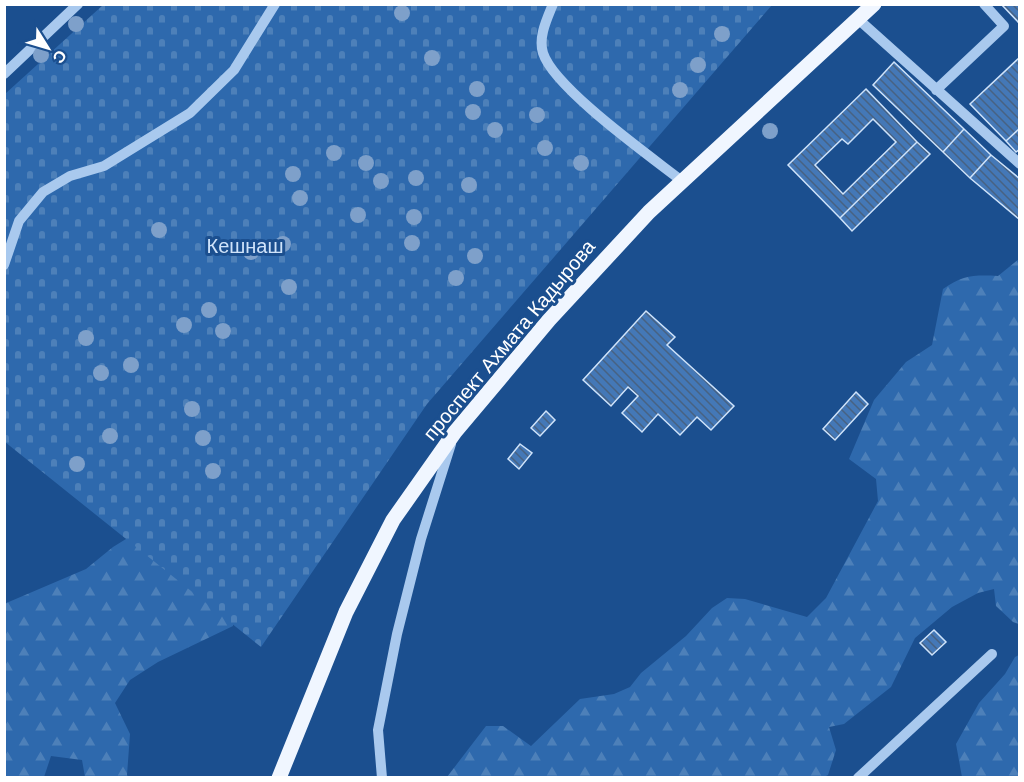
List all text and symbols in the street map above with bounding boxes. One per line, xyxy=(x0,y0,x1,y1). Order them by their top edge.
north arrow xyxy=(18,18,78,78)
text: С xyxy=(49,47,70,67)
park label: Кешнаш xyxy=(206,235,284,257)
street label: проспект Ахмата Кадырова xyxy=(419,235,600,445)

